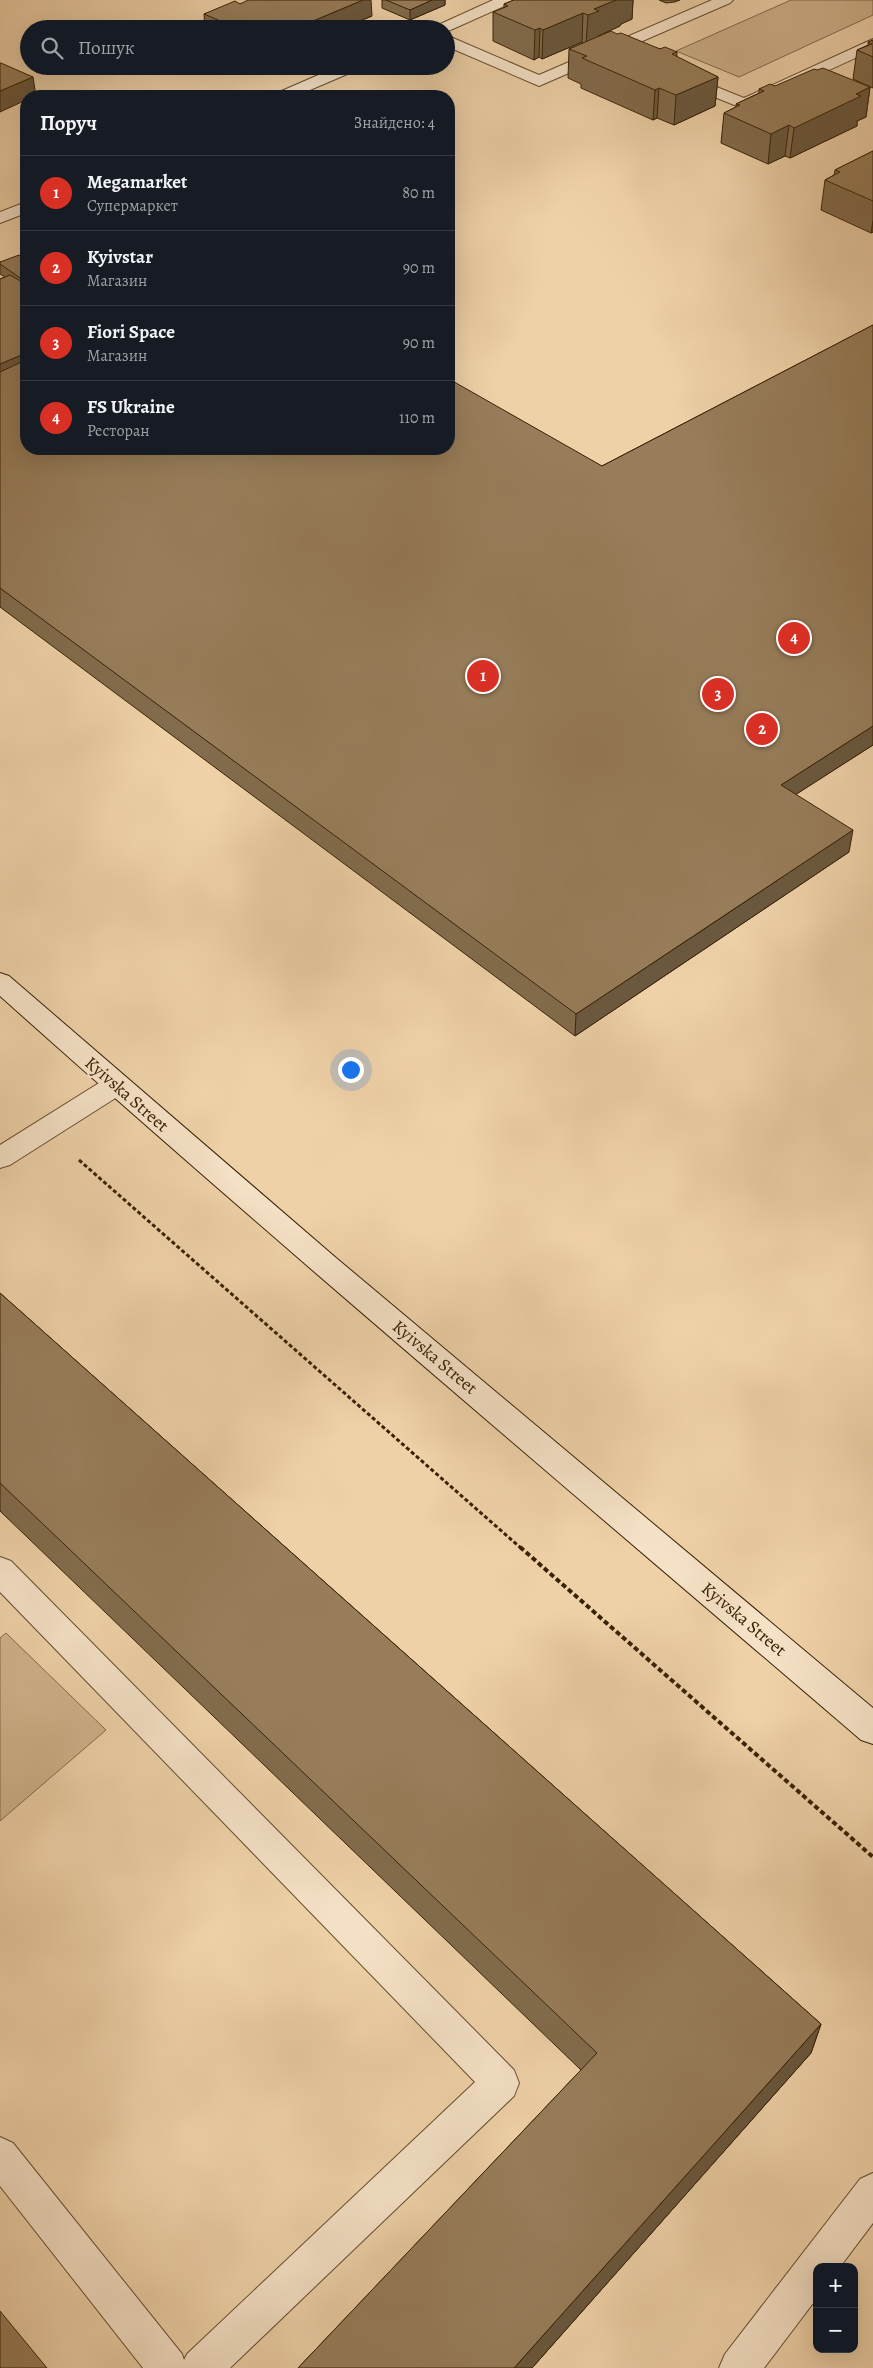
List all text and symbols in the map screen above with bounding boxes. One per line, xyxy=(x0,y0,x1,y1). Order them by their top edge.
search box xyxy=(20,20,455,75)
icon: search xyxy=(38,34,66,62)
text: Пошук xyxy=(78,35,135,61)
text: Поруч xyxy=(40,109,97,137)
text: Знайдено: 4 xyxy=(354,112,435,134)
text: Megamarket xyxy=(87,169,187,195)
text: 1 xyxy=(53,182,59,204)
text: 80 m xyxy=(402,182,435,204)
text: Супермаркет xyxy=(87,195,178,217)
text: Kyivstar xyxy=(87,244,153,270)
text: 2 xyxy=(52,257,60,279)
text: 90 m xyxy=(403,257,435,279)
text: Магазин xyxy=(87,270,147,292)
text: Fiori Space xyxy=(87,319,175,345)
text: 3 xyxy=(53,332,59,354)
text: 90 m xyxy=(403,332,435,354)
text: Магазин xyxy=(87,345,147,367)
text: FS Ukraine xyxy=(87,394,175,420)
text: 4 xyxy=(52,407,60,429)
text: 110 m xyxy=(399,407,435,429)
text: Ресторан xyxy=(87,420,150,442)
pin: 4 xyxy=(778,619,810,657)
pin: 1 xyxy=(467,657,499,695)
pin: 3 xyxy=(702,675,734,713)
pin: 2 xyxy=(746,710,778,748)
street label: Kyivska Street xyxy=(80,1051,174,1137)
your location xyxy=(338,1057,364,1083)
street label: Kyivska Street xyxy=(387,1314,483,1400)
street label: Kyivska Street xyxy=(696,1576,792,1662)
map controls xyxy=(813,2263,858,2353)
button: + xyxy=(813,2263,858,2308)
button: − xyxy=(813,2308,858,2353)

